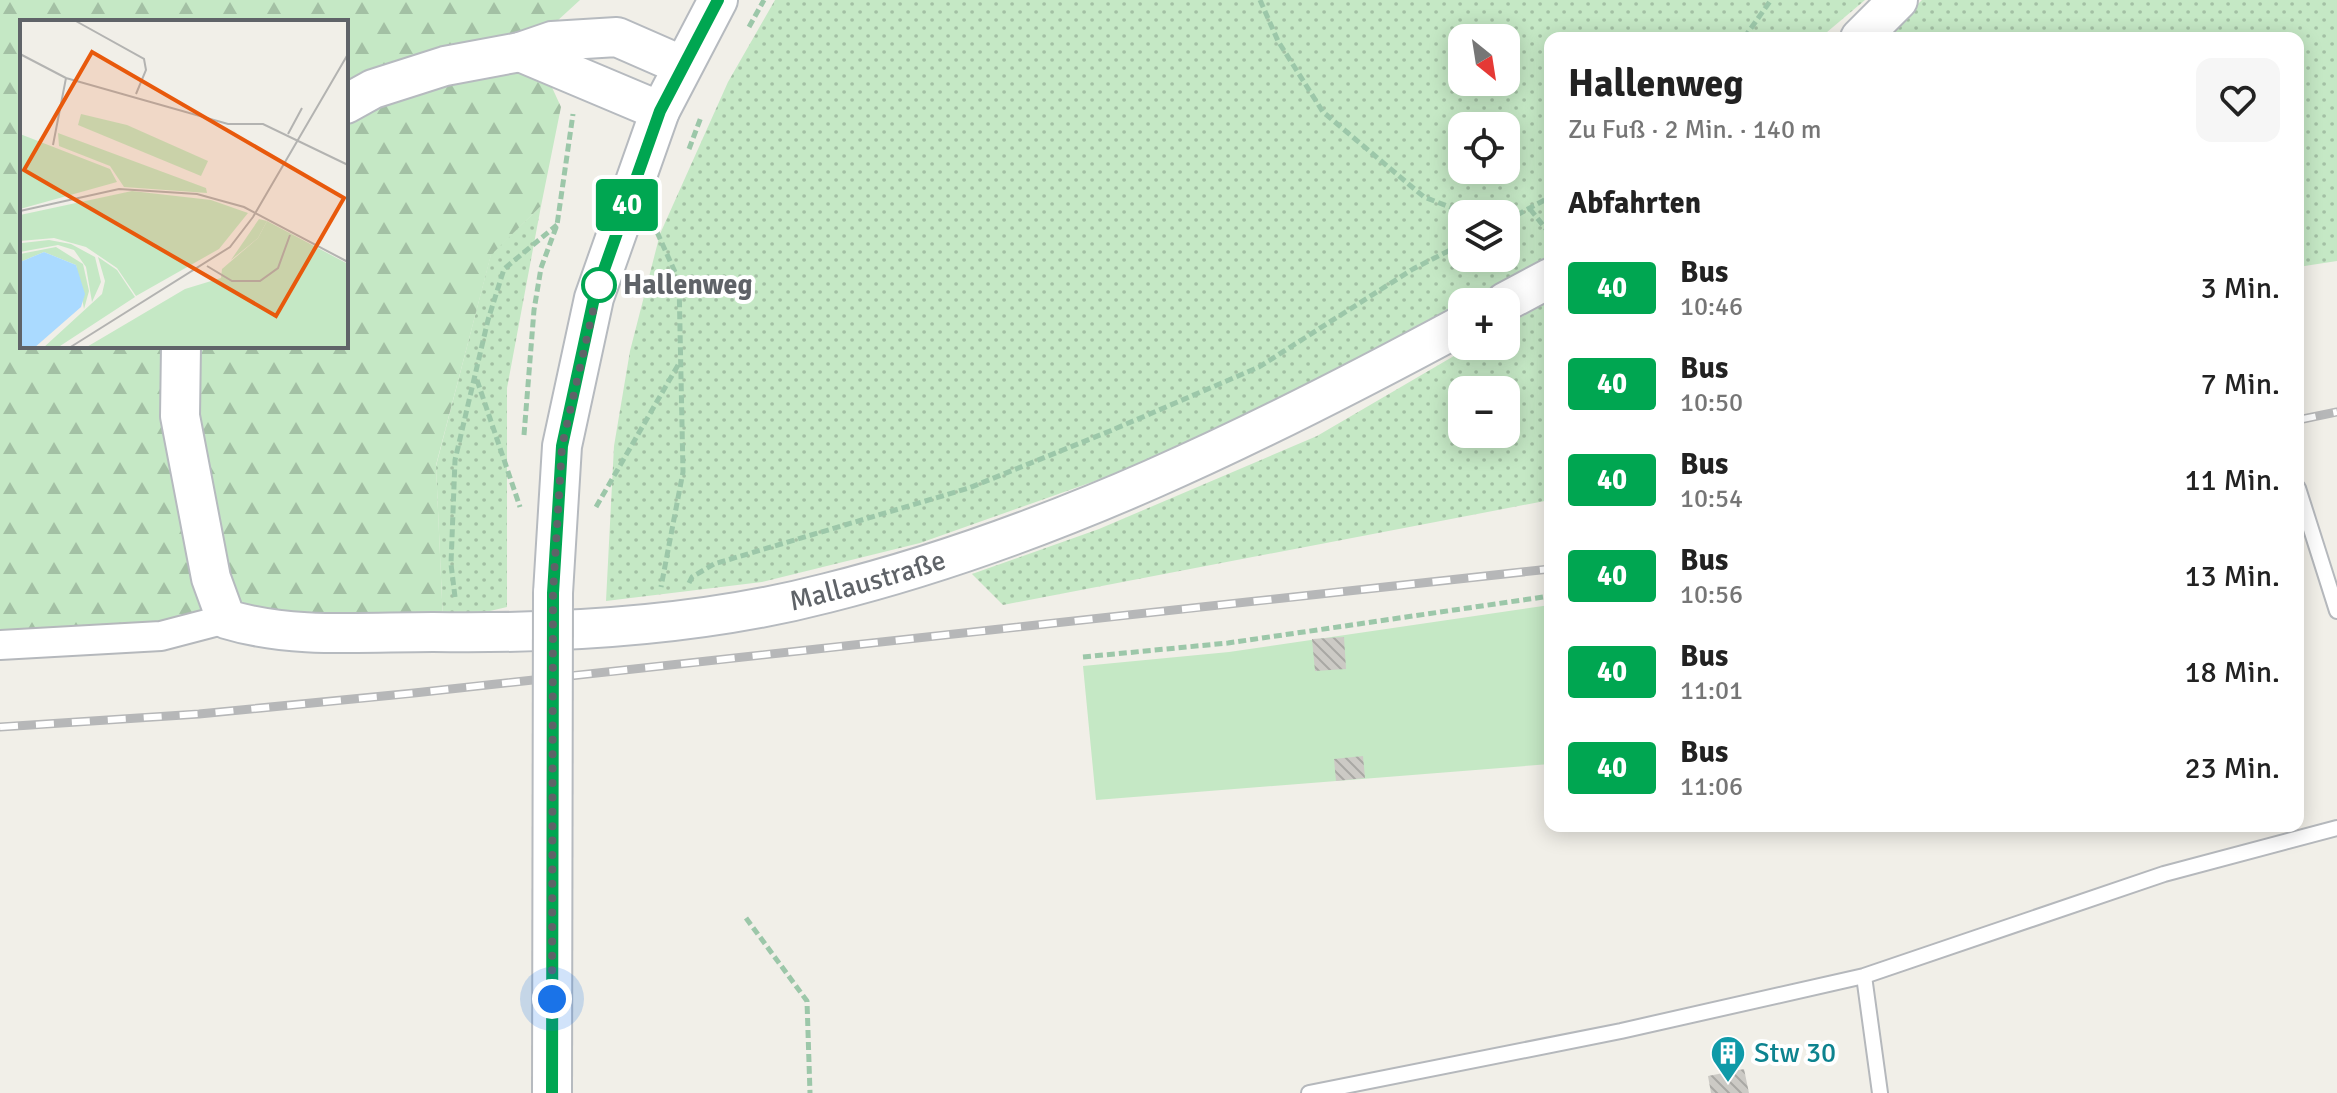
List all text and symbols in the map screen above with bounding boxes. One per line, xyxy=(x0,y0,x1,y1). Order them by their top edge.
inset map xyxy=(20,20,348,348)
north arrow xyxy=(1448,24,1520,96)
map controls xyxy=(1448,24,1520,448)
button: heart xyxy=(2196,58,2280,142)
text: Hallenweg xyxy=(1568,60,1744,107)
button: locate xyxy=(1448,112,1520,184)
text: Zu Fuß · 2 Min. · 140 m xyxy=(1568,114,1821,146)
line badge: 40 xyxy=(591,179,663,231)
text: Abfahrten xyxy=(1568,185,1701,222)
text: 40 xyxy=(612,188,642,222)
button: layers xyxy=(1448,200,1520,272)
text: Bus xyxy=(1680,254,1728,291)
marker: Hallenweg xyxy=(582,268,616,302)
place label: Hallenweg xyxy=(623,268,752,302)
text: 3 Min. xyxy=(2201,270,2280,307)
text: 40 xyxy=(1597,271,1627,305)
button: + xyxy=(1448,288,1520,360)
text: 10:46 xyxy=(1680,291,1743,323)
text: Bus xyxy=(1680,350,1728,387)
text: 7 Min. xyxy=(2201,366,2280,403)
text: 40 xyxy=(1597,367,1627,401)
button: − xyxy=(1448,376,1520,448)
text: 10:50 xyxy=(1680,387,1743,419)
text: Bus xyxy=(1680,446,1728,483)
text: 11 Min. xyxy=(2184,462,2280,499)
text: 40 xyxy=(1597,463,1627,497)
text: 10:54 xyxy=(1680,483,1743,515)
text: Bus xyxy=(1680,542,1728,579)
street label: Mallaustraße xyxy=(786,543,950,619)
text: 13 Min. xyxy=(2184,558,2280,595)
text: 40 xyxy=(1597,559,1627,593)
text: 10:56 xyxy=(1680,579,1743,611)
text: Bus xyxy=(1680,638,1728,675)
text: 18 Min. xyxy=(2184,654,2280,691)
text: 40 xyxy=(1597,655,1627,689)
text: 11:01 xyxy=(1680,675,1743,707)
text: Bus xyxy=(1680,734,1728,771)
text: 23 Min. xyxy=(2184,750,2280,787)
text: 40 xyxy=(1597,751,1627,785)
text: 11:06 xyxy=(1680,771,1743,803)
your location xyxy=(532,979,572,1019)
building icon: Stw 30 xyxy=(1709,1034,1747,1084)
place label: Stw 30 xyxy=(1754,1036,1836,1070)

